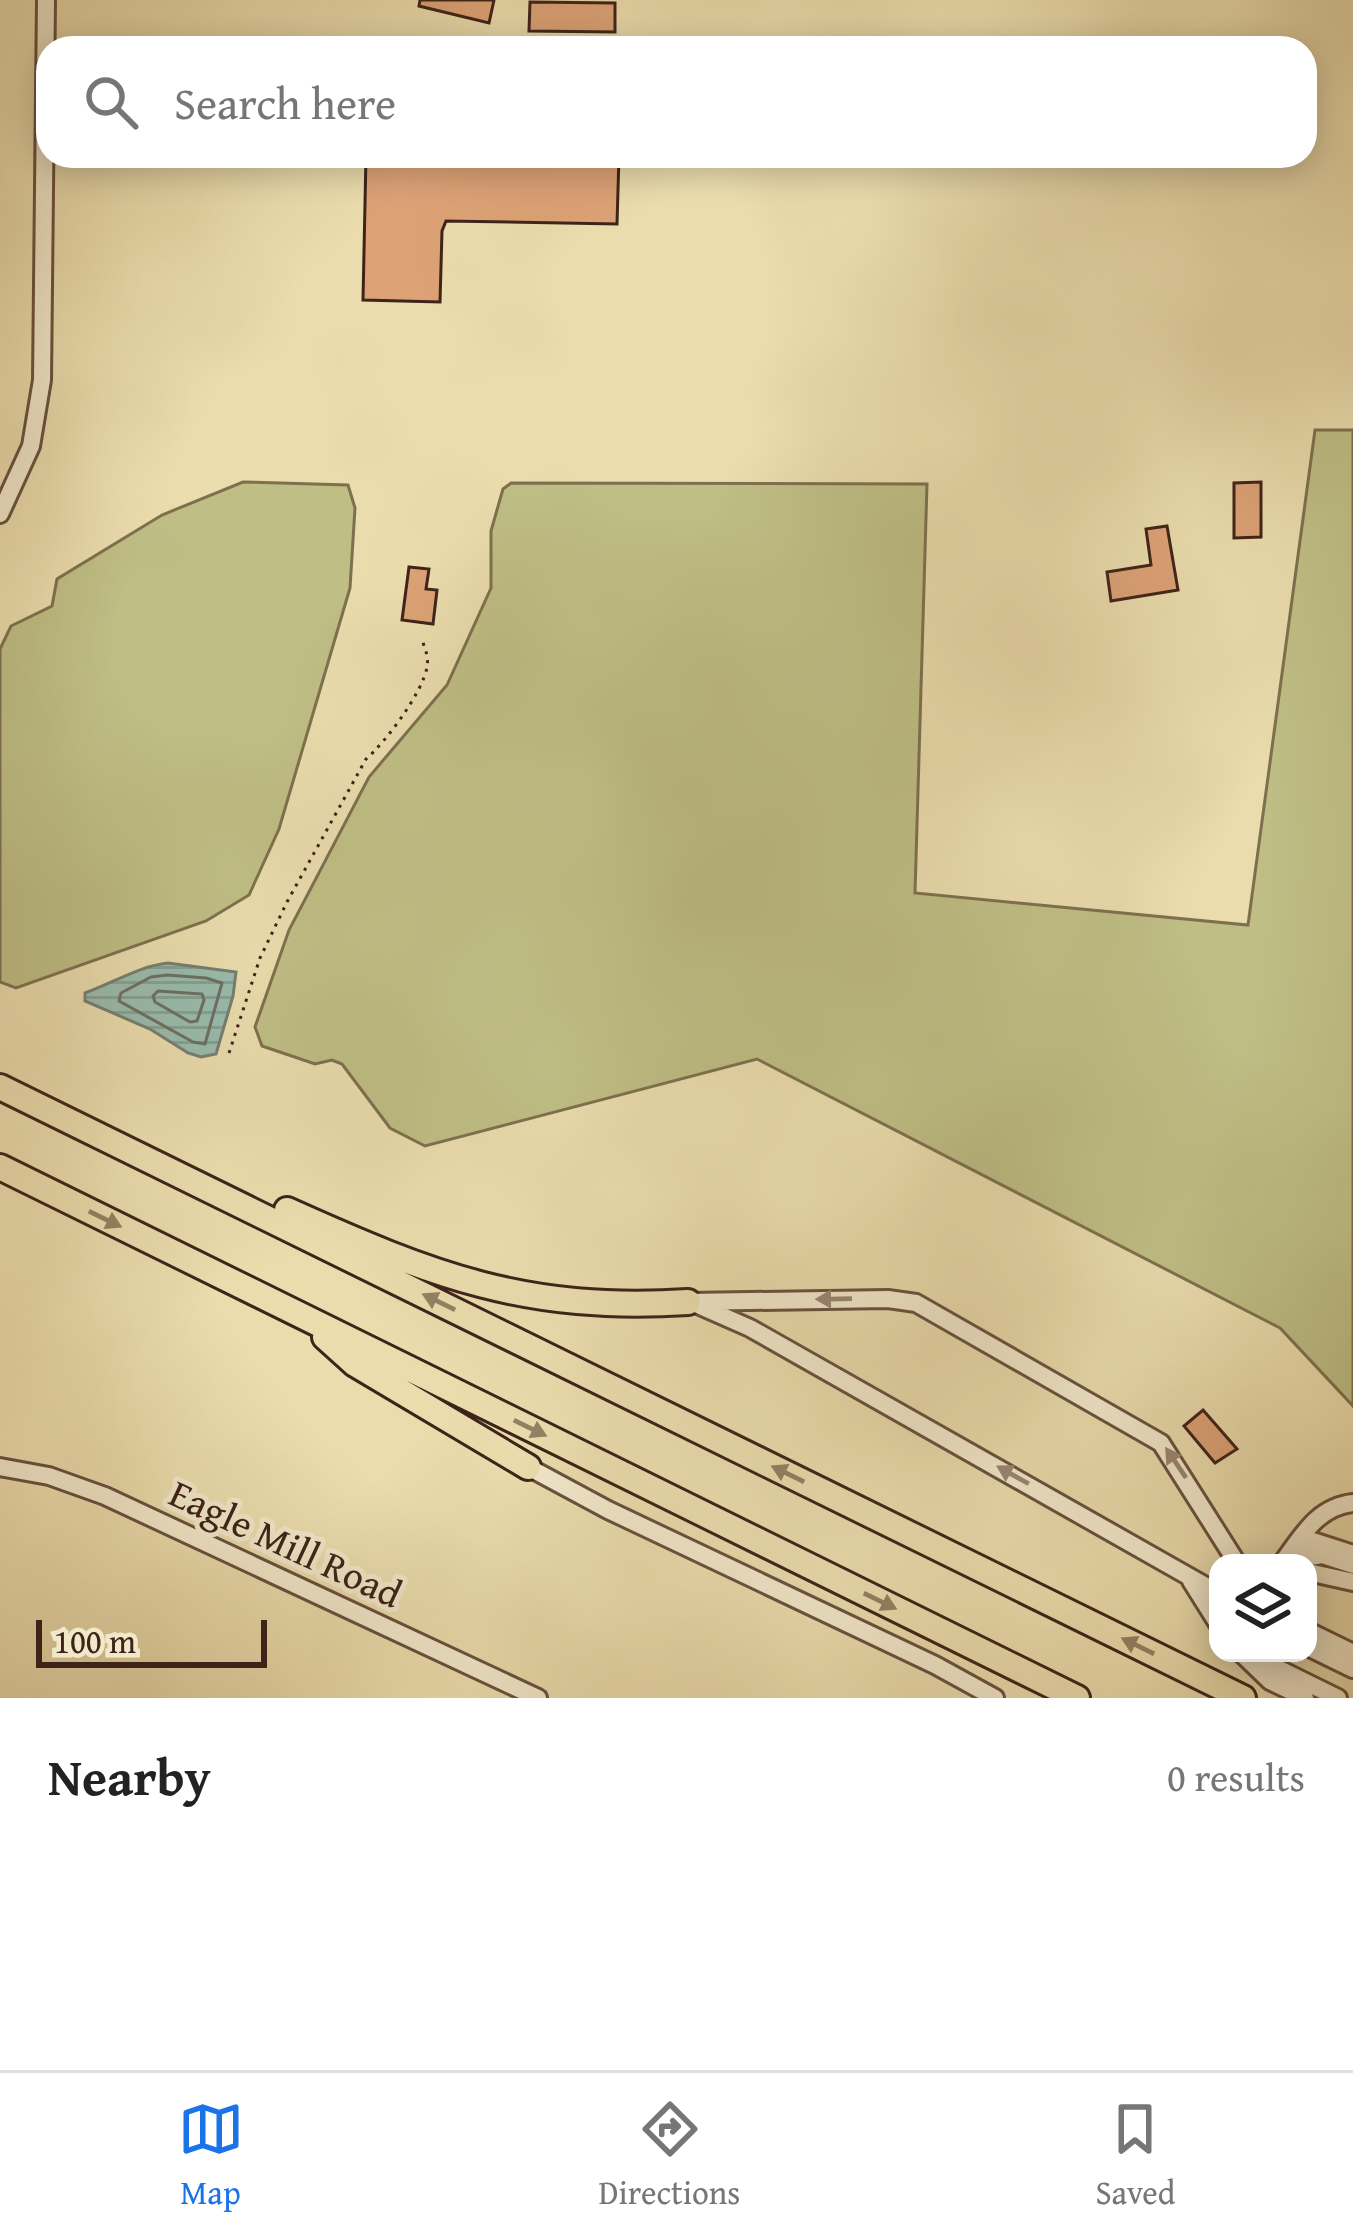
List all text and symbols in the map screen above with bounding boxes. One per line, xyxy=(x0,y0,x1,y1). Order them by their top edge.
search box xyxy=(36,36,1317,168)
icon: search xyxy=(78,69,144,135)
text: Search here xyxy=(174,70,396,135)
one-way arrow xyxy=(88,1208,122,1228)
one-way arrow xyxy=(814,1290,852,1309)
one-way arrow xyxy=(421,1292,456,1312)
one-way arrow xyxy=(513,1418,548,1438)
one-way arrow xyxy=(1165,1447,1187,1480)
street label: Eagle Mill Road xyxy=(161,1464,412,1621)
one-way arrow xyxy=(771,1465,806,1485)
one-way arrow xyxy=(996,1466,1030,1487)
map controls xyxy=(1209,1554,1317,1662)
button: layers xyxy=(1209,1554,1317,1662)
one-way arrow xyxy=(863,1591,898,1611)
scale bar xyxy=(36,1614,267,1667)
text: 100 m xyxy=(54,1617,136,1665)
one-way arrow xyxy=(1121,1637,1156,1657)
text: Nearby xyxy=(48,1739,211,1814)
text: 0 results xyxy=(1167,1748,1305,1805)
tab: Map xyxy=(178,2096,244,2216)
tab: Directions xyxy=(599,2096,740,2216)
tab: Saved xyxy=(1096,2096,1175,2216)

